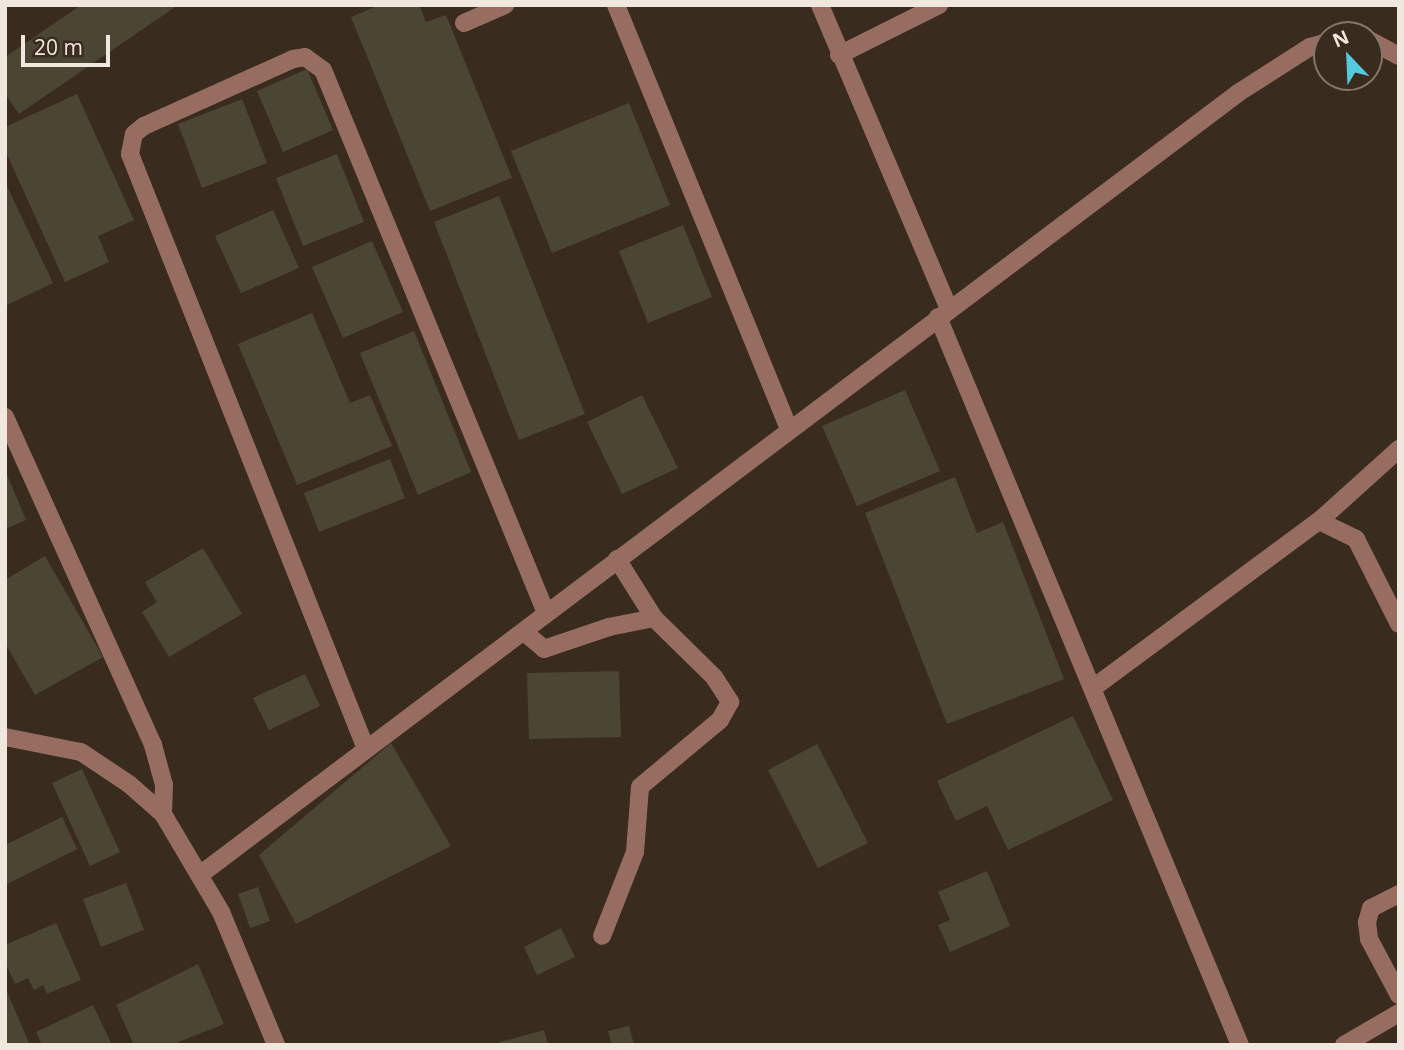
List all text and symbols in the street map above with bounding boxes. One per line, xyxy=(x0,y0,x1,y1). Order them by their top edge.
scale bar xyxy=(24,21,114,65)
north arrow xyxy=(1313,21,1383,91)
text: N xyxy=(1328,24,1353,53)
text: 20 m xyxy=(34,33,83,61)

